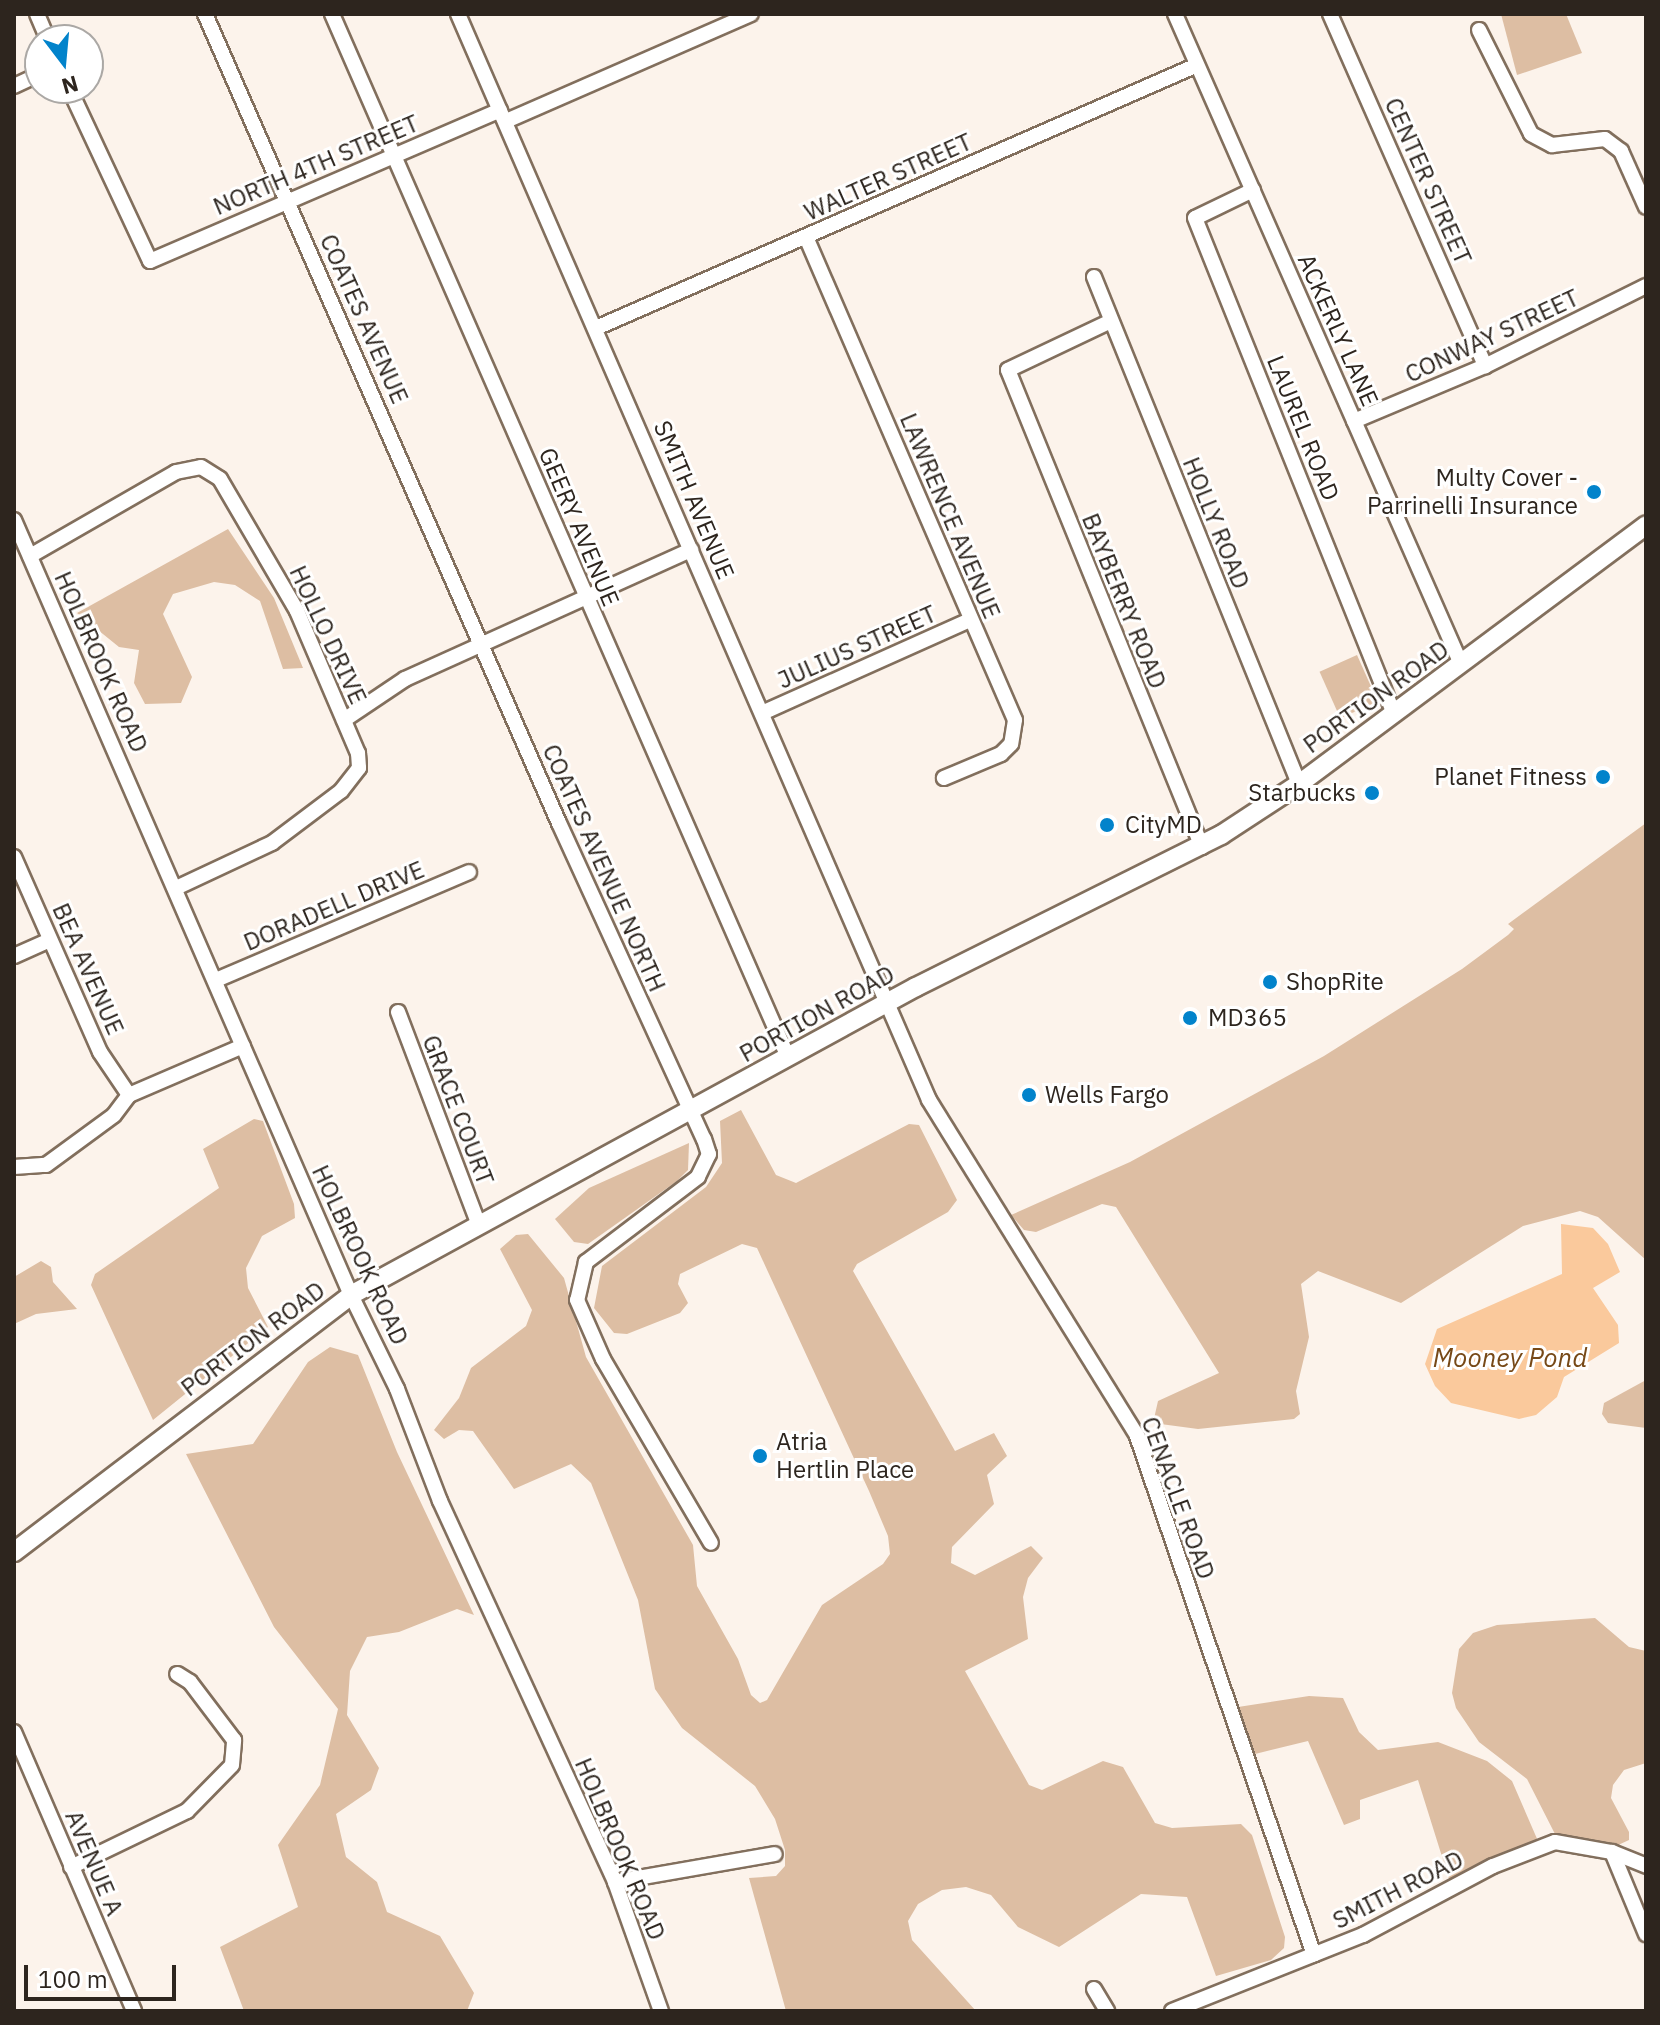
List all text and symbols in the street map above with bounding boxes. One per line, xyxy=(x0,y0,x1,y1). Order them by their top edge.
north arrow xyxy=(24,24,104,104)
text: N xyxy=(59,69,82,102)
street label: CENTER STREET xyxy=(1378,93,1478,269)
street label: NORTH 4TH STREET xyxy=(209,109,423,221)
street label: WALTER STREET xyxy=(800,127,976,227)
street label: COATES AVENUE xyxy=(314,230,414,408)
street label: ACKERLY LANE xyxy=(1292,249,1384,411)
street label: CONWAY STREET xyxy=(1401,283,1583,389)
street label: LAUREL ROAD xyxy=(1261,351,1345,505)
street label: LAWRENCE AVENUE xyxy=(894,409,1006,623)
street label: SMITH AVENUE xyxy=(648,416,740,584)
street label: GEERY AVENUE xyxy=(533,443,625,611)
street label: HOLLY ROAD xyxy=(1177,453,1255,593)
place label: Multy Cover - Parrinelli Insurance xyxy=(1367,464,1578,520)
marker: Multy Cover - Parrinelli Insurance xyxy=(1585,483,1603,501)
street label: BAYBERRY ROAD xyxy=(1076,509,1172,693)
street label: HOLLO DRIVE xyxy=(283,561,373,709)
street label: HOLBROOK ROAD xyxy=(48,567,154,757)
street label: JULIUS STREET xyxy=(773,599,941,695)
street label: PORTION ROAD xyxy=(1298,635,1454,759)
street label: COATES AVENUE NORTH xyxy=(536,740,672,996)
place label: Planet Fitness xyxy=(1434,763,1587,791)
marker: Planet Fitness xyxy=(1594,768,1612,786)
place label: Starbucks xyxy=(1248,779,1356,807)
marker: Starbucks xyxy=(1363,784,1381,802)
place label: CityMD xyxy=(1125,811,1202,839)
marker: CityMD xyxy=(1096,814,1118,836)
street label: DORADELL DRIVE xyxy=(239,855,429,957)
street label: BEA AVENUE xyxy=(46,899,130,1039)
street label: PORTION ROAD xyxy=(735,960,899,1068)
place label: ShopRite xyxy=(1286,968,1384,996)
marker: ShopRite xyxy=(1261,973,1279,991)
place label: MD365 xyxy=(1208,1004,1287,1032)
marker: MD365 xyxy=(1179,1007,1201,1029)
street label: GRACE COURT xyxy=(416,1031,500,1189)
place label: Wells Fargo xyxy=(1045,1081,1169,1109)
marker: Wells Fargo xyxy=(1020,1086,1038,1104)
street label: HOLBROOK ROAD xyxy=(306,1161,414,1349)
street label: PORTION ROAD xyxy=(176,1276,330,1402)
water label: Mooney Pond xyxy=(1433,1342,1587,1374)
street label: CENACLE ROAD xyxy=(1135,1413,1221,1583)
place label: Atria Hertlin Place xyxy=(776,1428,914,1484)
marker: Atria Hertlin Place xyxy=(751,1447,769,1465)
street label: HOLBROOK ROAD xyxy=(569,1754,671,1944)
street label: AVENUE A xyxy=(59,1806,129,1920)
street label: SMITH ROAD xyxy=(1328,1845,1468,1935)
scale bar xyxy=(28,1949,180,1999)
text: 100 m xyxy=(38,1963,108,1995)

